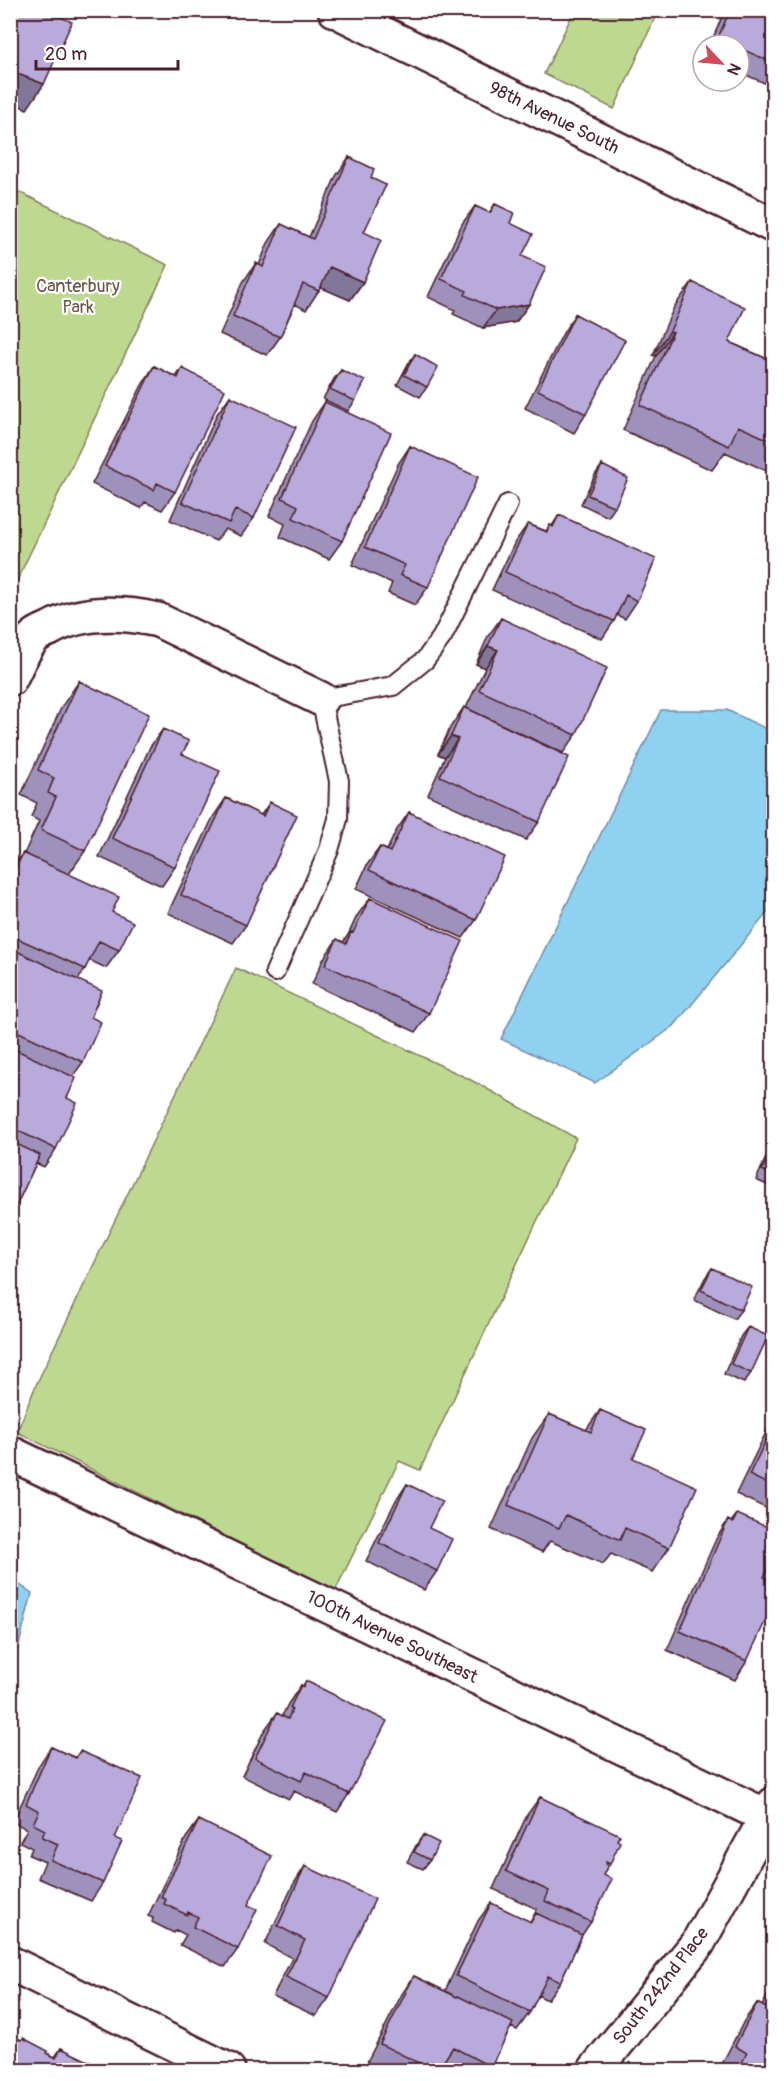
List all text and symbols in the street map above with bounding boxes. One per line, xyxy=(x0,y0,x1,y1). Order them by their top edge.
scale bar xyxy=(36,33,178,71)
north arrow xyxy=(691,33,751,93)
text: 20 m xyxy=(45,43,87,66)
text: N xyxy=(722,60,745,79)
street label: 98th Avenue South xyxy=(485,77,623,159)
park label: Canterbury Park xyxy=(36,275,120,319)
street label: 100th Avenue Southeast xyxy=(303,1585,482,1689)
street label: South 242nd Place xyxy=(608,1923,714,2049)

